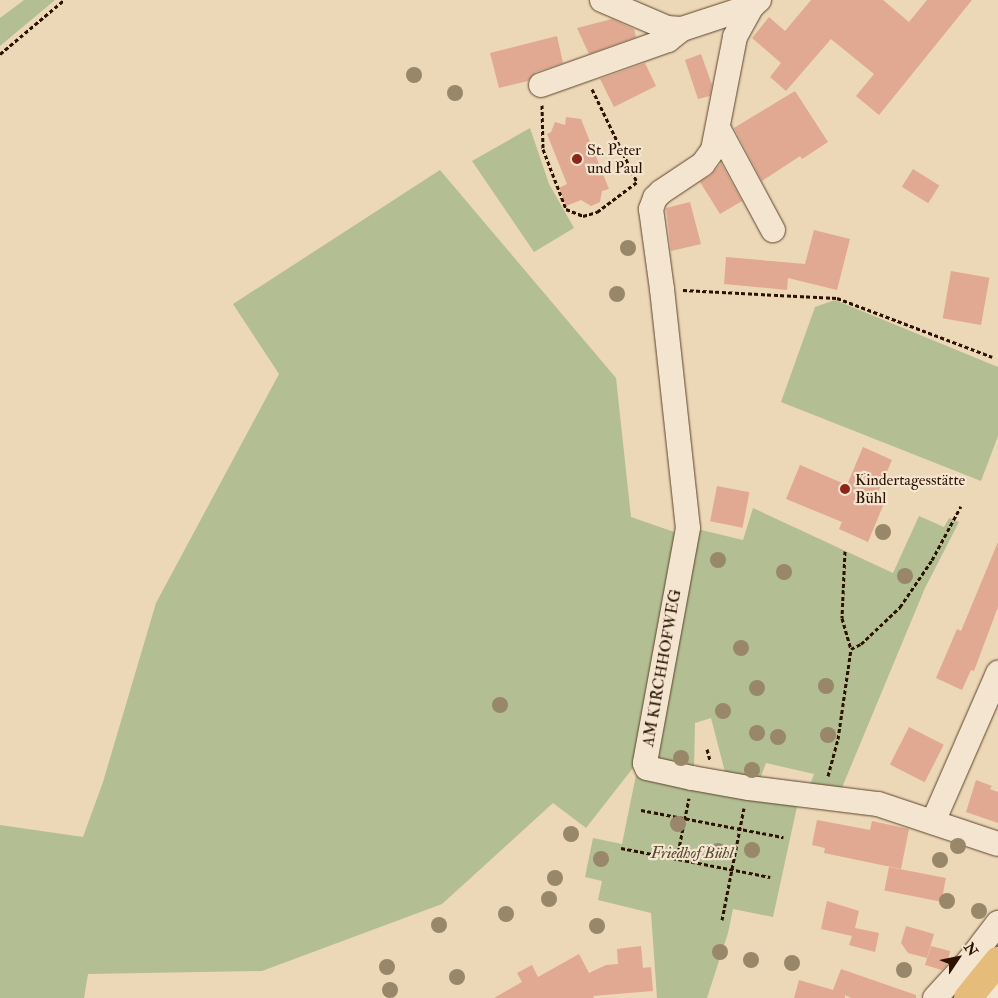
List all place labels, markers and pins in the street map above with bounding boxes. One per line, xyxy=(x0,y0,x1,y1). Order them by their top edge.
place label: St. Peter und Paul xyxy=(587,140,643,178)
marker: St. Peter und Paul xyxy=(571,153,583,165)
place label: Kindertagesstätte Bühl xyxy=(855,470,965,508)
marker: Kindertagesstätte Bühl xyxy=(839,483,851,495)

